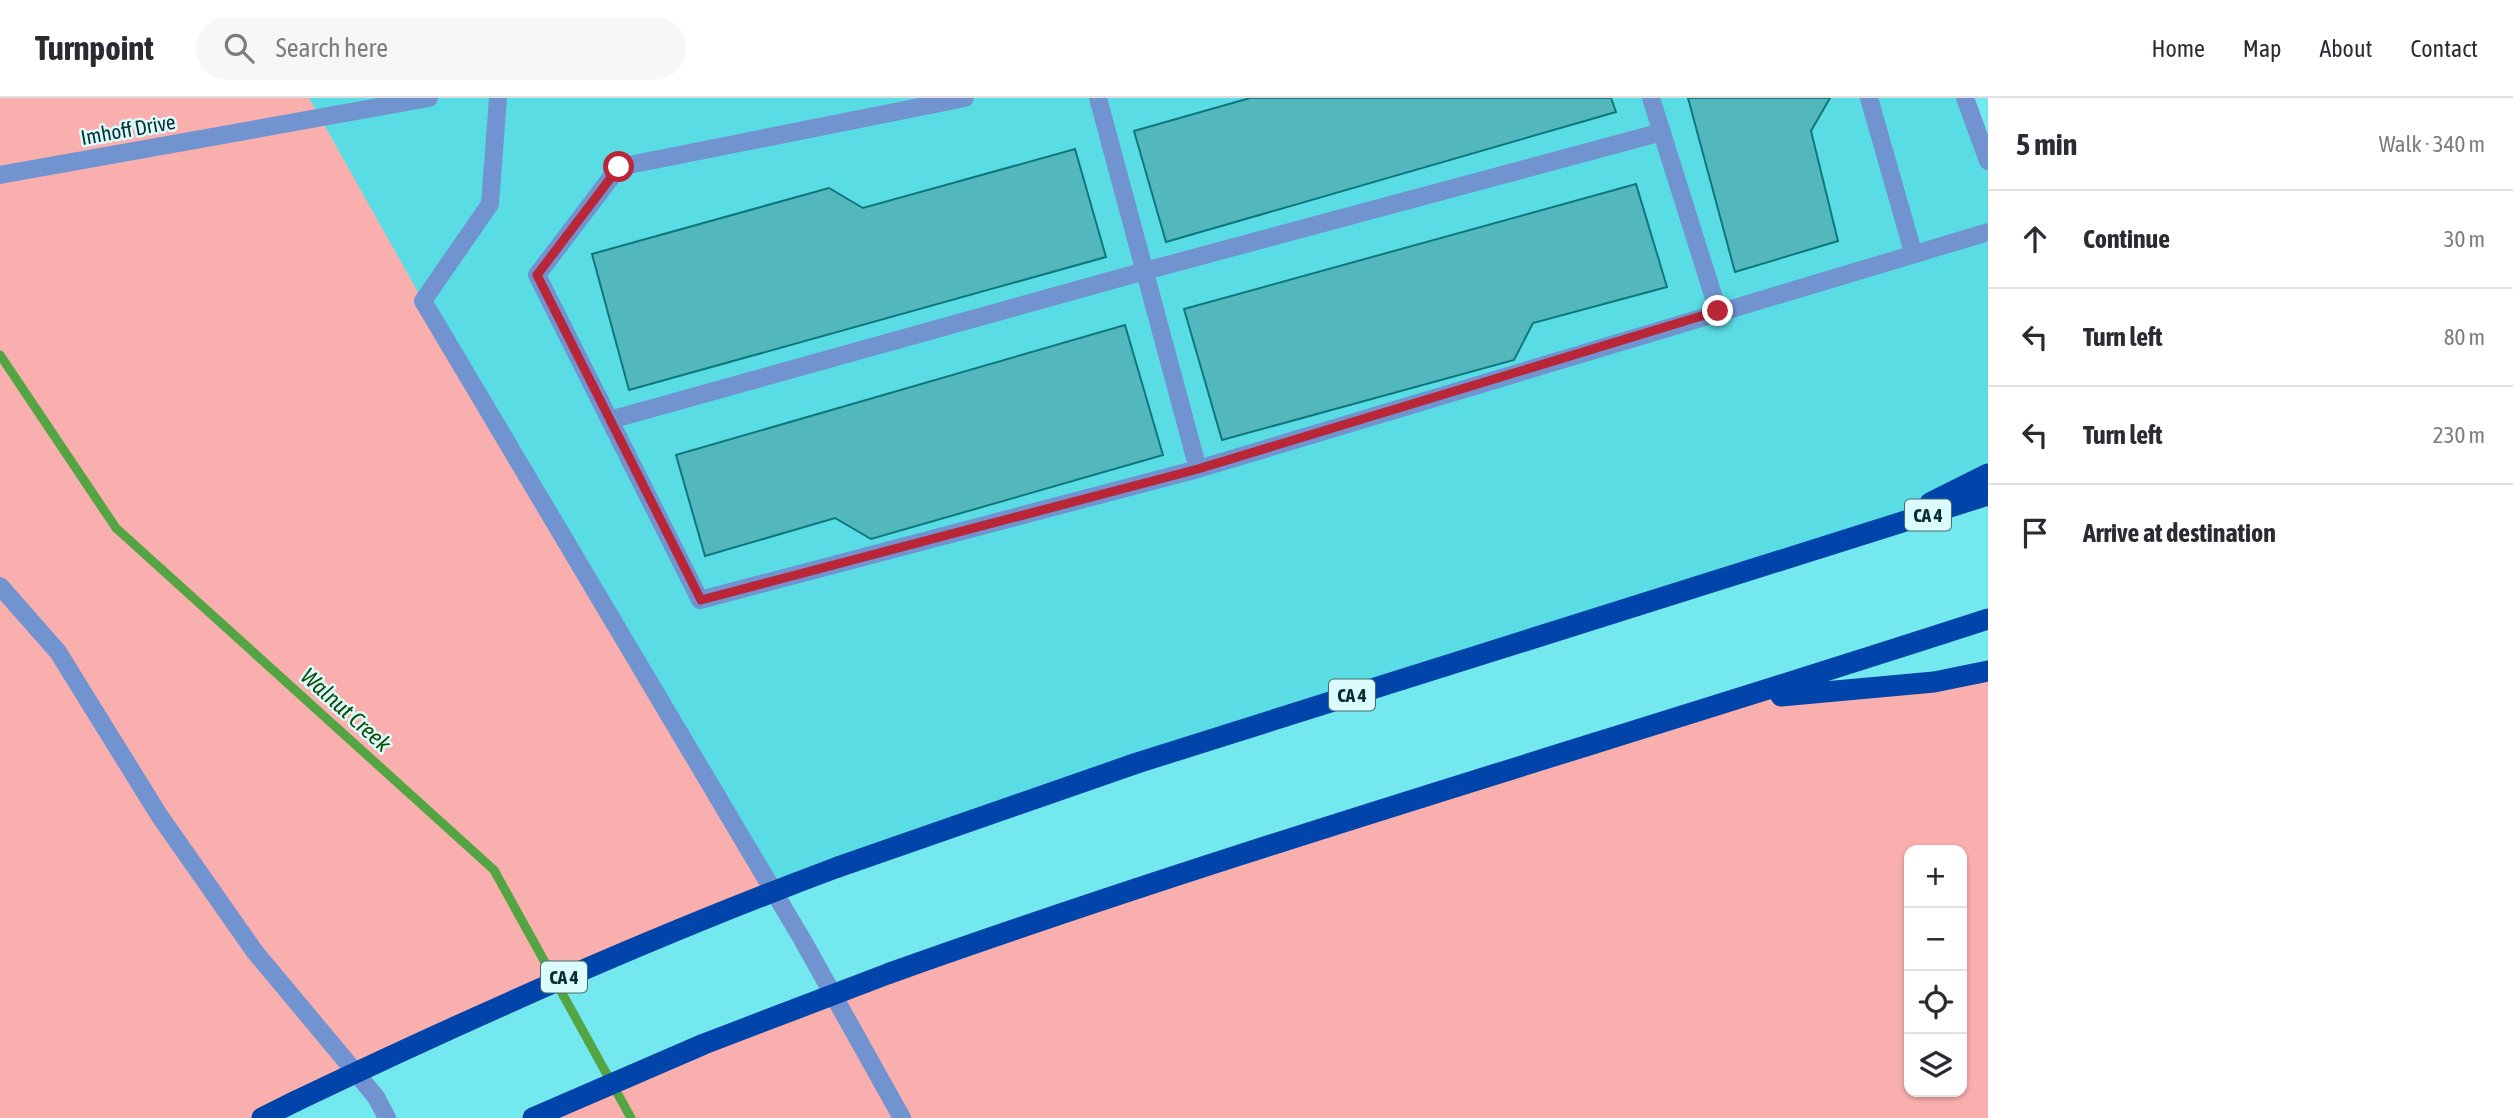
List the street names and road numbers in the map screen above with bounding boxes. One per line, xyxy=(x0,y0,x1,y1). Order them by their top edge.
street label: Imhoff Drive xyxy=(79,109,177,149)
road number: CA 4 xyxy=(1905,500,1951,530)
road number: CA 4 xyxy=(1329,680,1375,710)
road number: CA 4 xyxy=(541,962,587,992)

